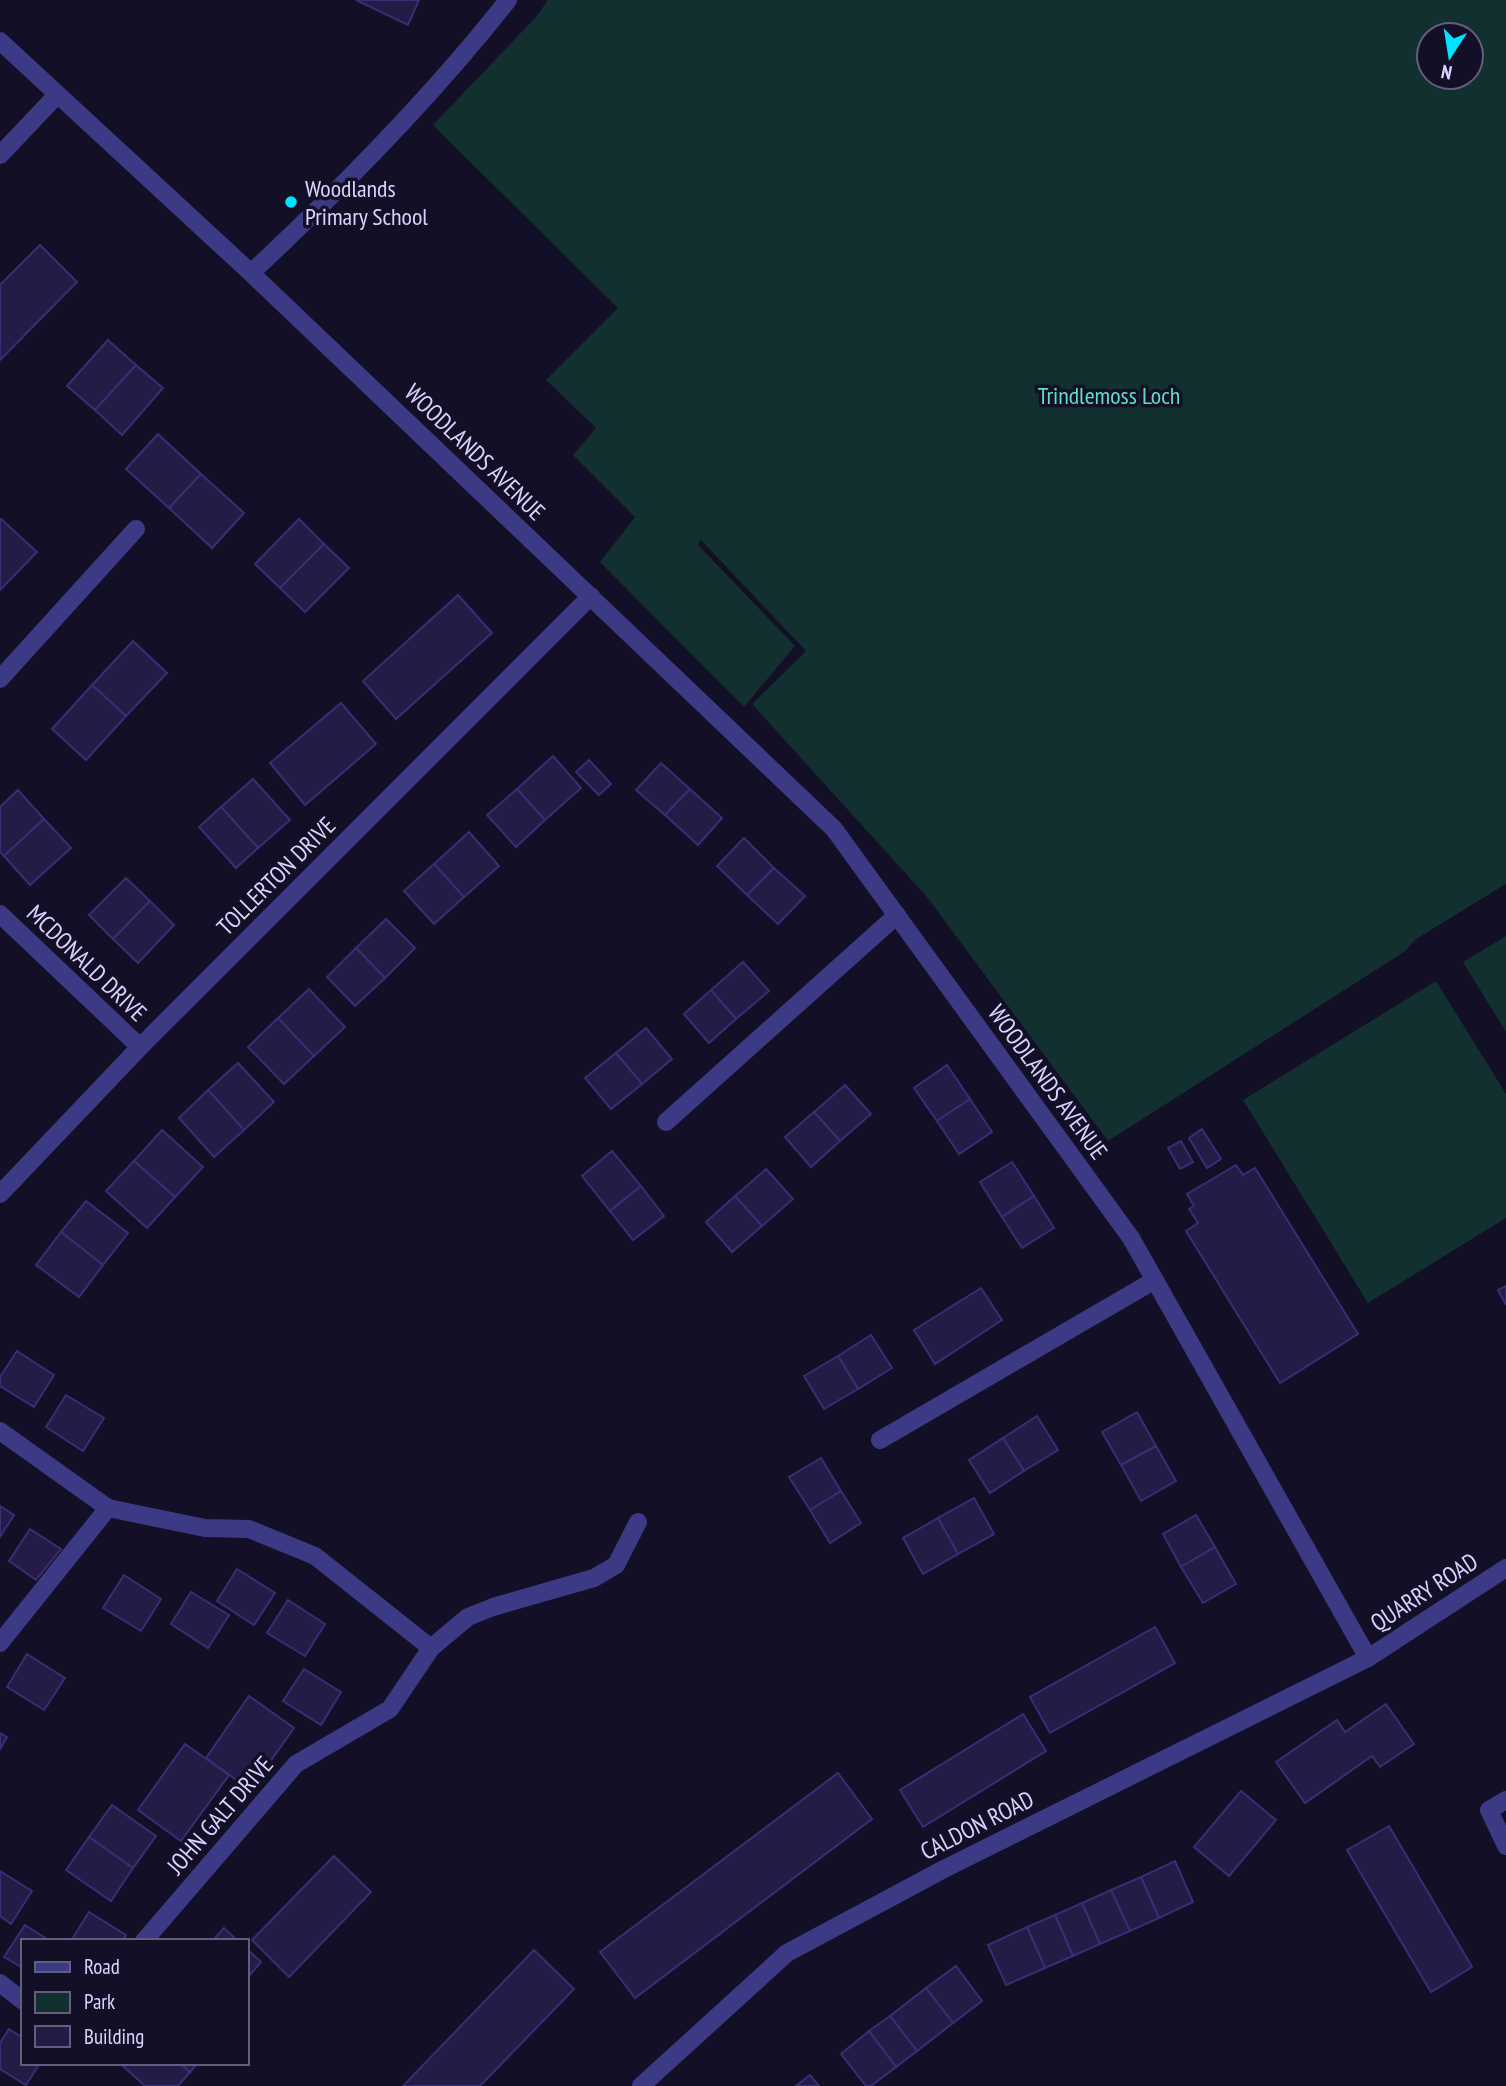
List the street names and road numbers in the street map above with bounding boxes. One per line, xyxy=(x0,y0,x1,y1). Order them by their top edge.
street label: WOODLANDS AVENUE xyxy=(398,377,552,527)
street label: TOLLERTON DRIVE xyxy=(210,810,342,942)
street label: MCDONALD DRIVE xyxy=(20,898,154,1028)
street label: WOODLANDS AVENUE xyxy=(981,999,1115,1165)
street label: QUARRY ROAD xyxy=(1364,1546,1484,1638)
street label: JOHN GALT DRIVE xyxy=(160,1749,280,1881)
street label: CALDON ROAD xyxy=(915,1783,1039,1867)

